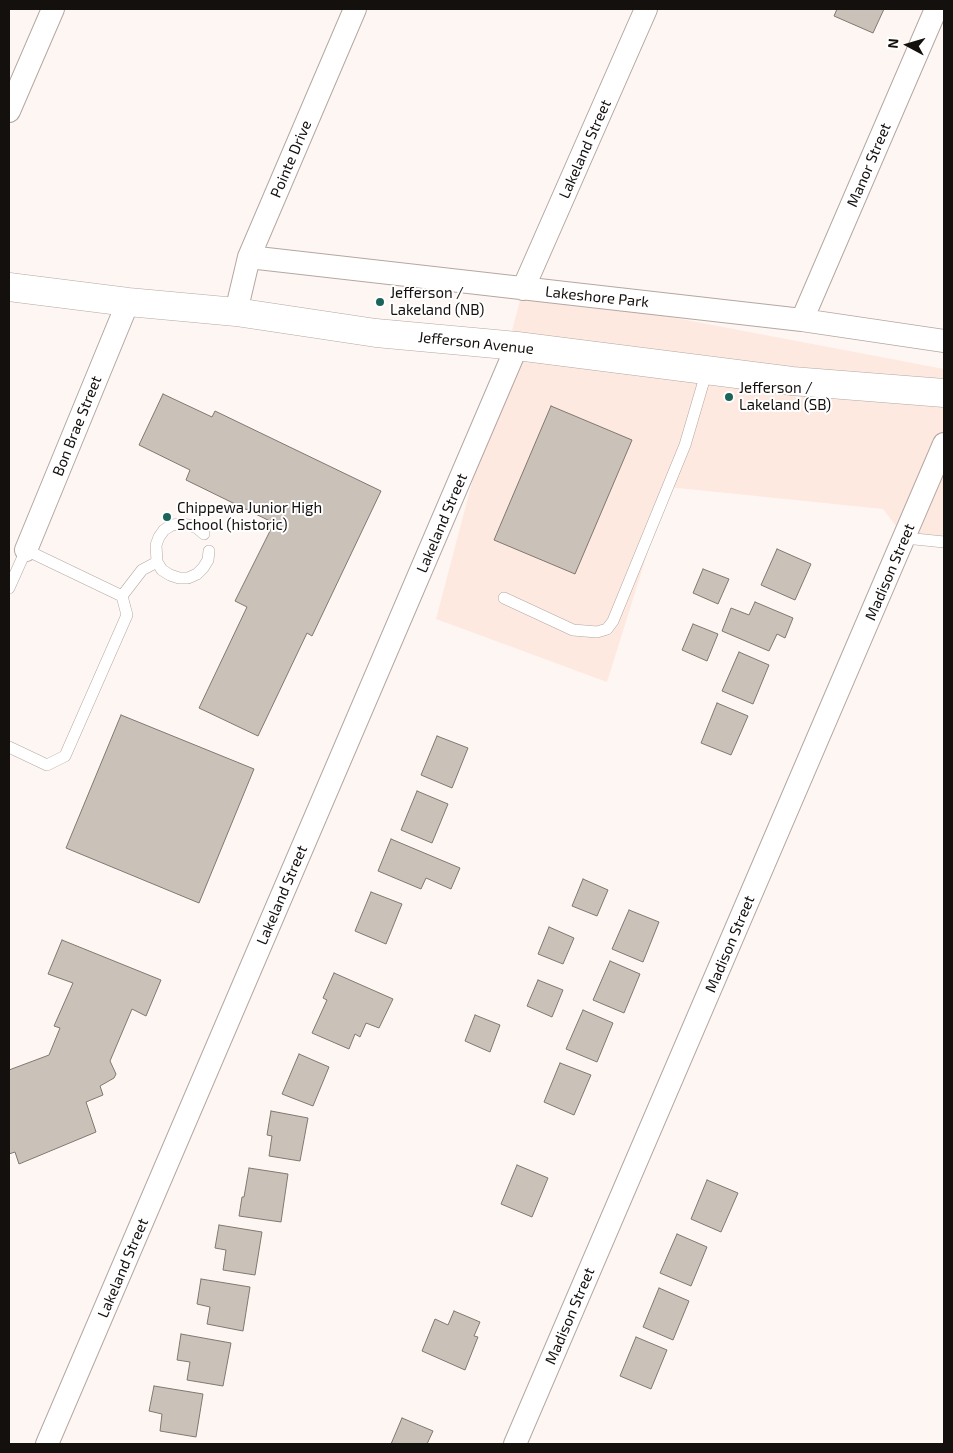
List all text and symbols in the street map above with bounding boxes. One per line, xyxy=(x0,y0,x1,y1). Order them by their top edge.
north arrow xyxy=(883,20,933,70)
text: N xyxy=(884,37,902,49)
street label: Lakeland Street xyxy=(555,97,615,201)
street label: Pointe Drive xyxy=(267,118,315,200)
street label: Manor Street xyxy=(843,120,895,210)
street label: Lakeshore Park xyxy=(544,283,650,311)
place label: Jefferson / Lakeland (NB) xyxy=(390,284,484,319)
marker: Jefferson / Lakeland (NB) xyxy=(374,296,386,308)
street label: Jefferson Avenue xyxy=(417,328,535,358)
street label: Bon Brae Street xyxy=(49,373,105,479)
place label: Jefferson / Lakeland (SB) xyxy=(739,379,831,414)
marker: Jefferson / Lakeland (SB) xyxy=(723,391,735,403)
street label: Lakeland Street xyxy=(413,470,471,576)
place label: Chippewa Junior High School (historic) xyxy=(177,499,322,534)
marker: Chippewa Junior High School (historic) xyxy=(161,511,173,523)
street label: Madison Street xyxy=(861,521,919,623)
street label: Lakeland Street xyxy=(253,842,311,948)
street label: Madison Street xyxy=(701,893,759,995)
street label: Lakeland Street xyxy=(94,1215,152,1321)
street label: Madison Street xyxy=(541,1265,599,1367)

